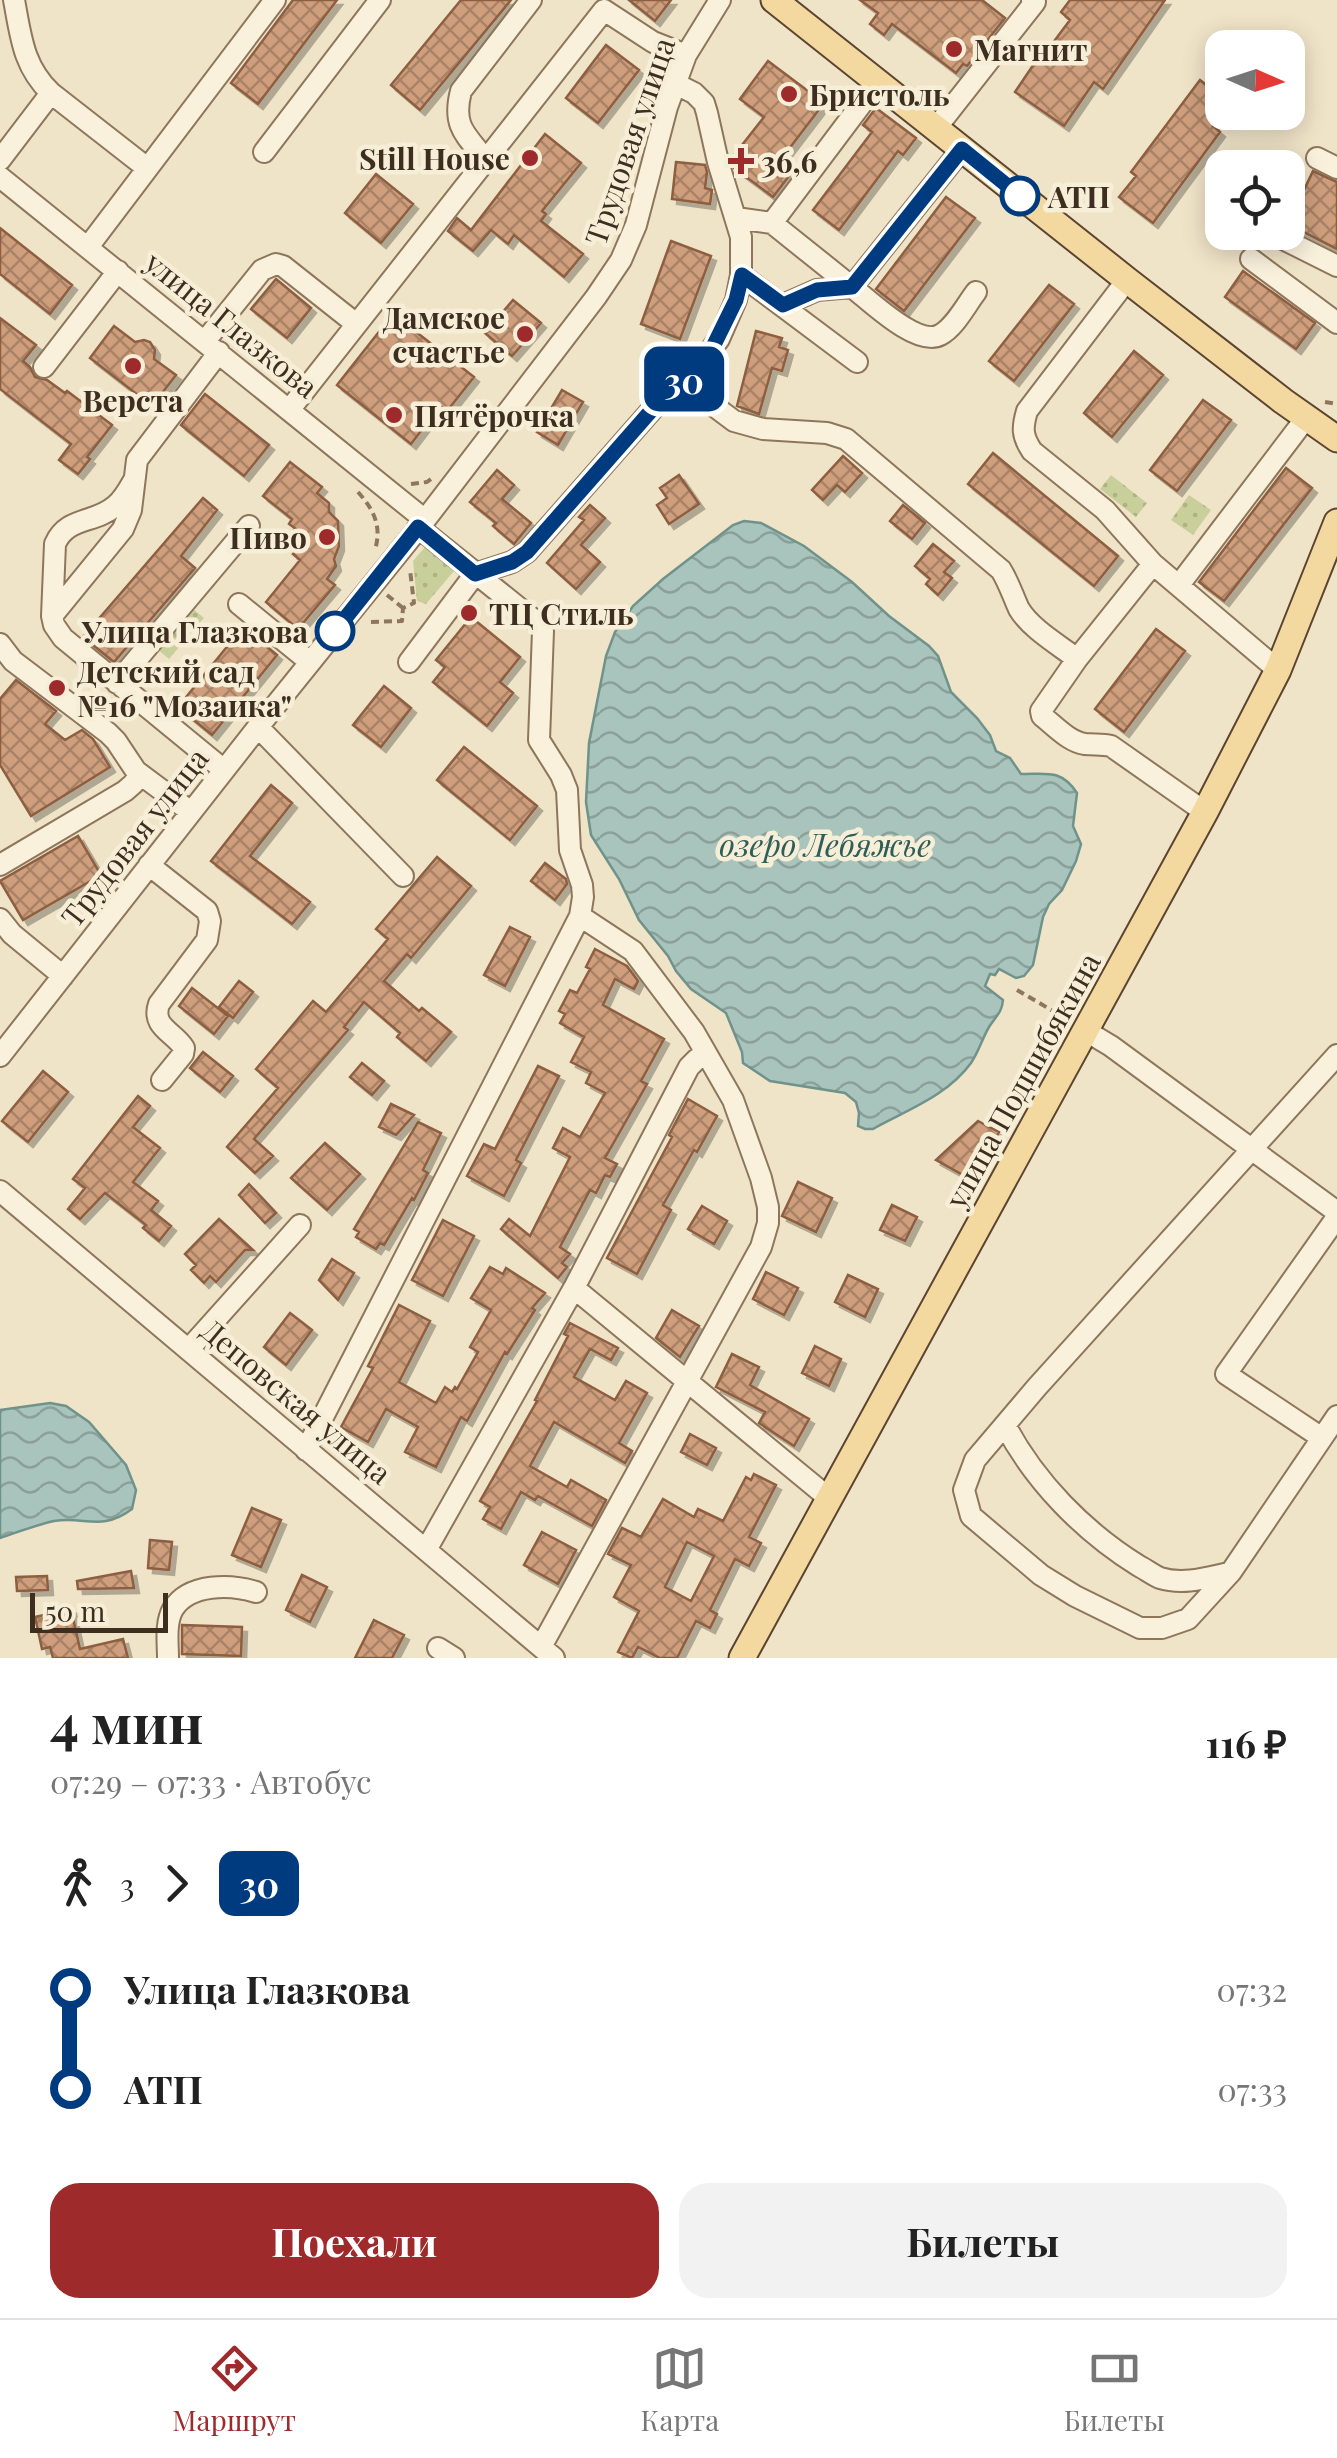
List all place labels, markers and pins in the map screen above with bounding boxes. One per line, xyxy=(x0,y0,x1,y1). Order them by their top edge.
place label: Магнит xyxy=(974,29,1087,69)
marker: Магнит xyxy=(943,38,965,60)
place label: Бристоль xyxy=(809,74,950,114)
marker: Бристоль xyxy=(778,83,800,105)
place label: Still House xyxy=(359,138,510,178)
place label: 36,6 xyxy=(761,141,817,181)
marker: Still House xyxy=(519,147,541,169)
marker: 36,6 xyxy=(730,150,752,172)
place label: АТП xyxy=(1047,176,1110,216)
marker: АТП xyxy=(1001,177,1039,215)
place label: Дамское счастье xyxy=(383,297,505,371)
marker: Дамское счастье xyxy=(514,323,536,345)
marker: Верста xyxy=(122,355,144,377)
place label: Верста xyxy=(82,380,184,420)
place label: Пятёрочка xyxy=(414,395,575,435)
marker: Пятёрочка xyxy=(383,404,405,426)
place label: Пиво xyxy=(229,517,307,557)
marker: Пиво xyxy=(316,526,338,548)
place label: ТЦ Стиль xyxy=(489,593,634,633)
marker: ТЦ Стиль xyxy=(458,602,480,624)
place label: Улица Глазкова xyxy=(81,611,308,651)
marker: Улица Глазкова xyxy=(316,612,354,650)
place label: Детский сад №16 "Мозаика" xyxy=(77,651,292,725)
marker: Детский сад №16 "Мозаика" xyxy=(46,677,68,699)

